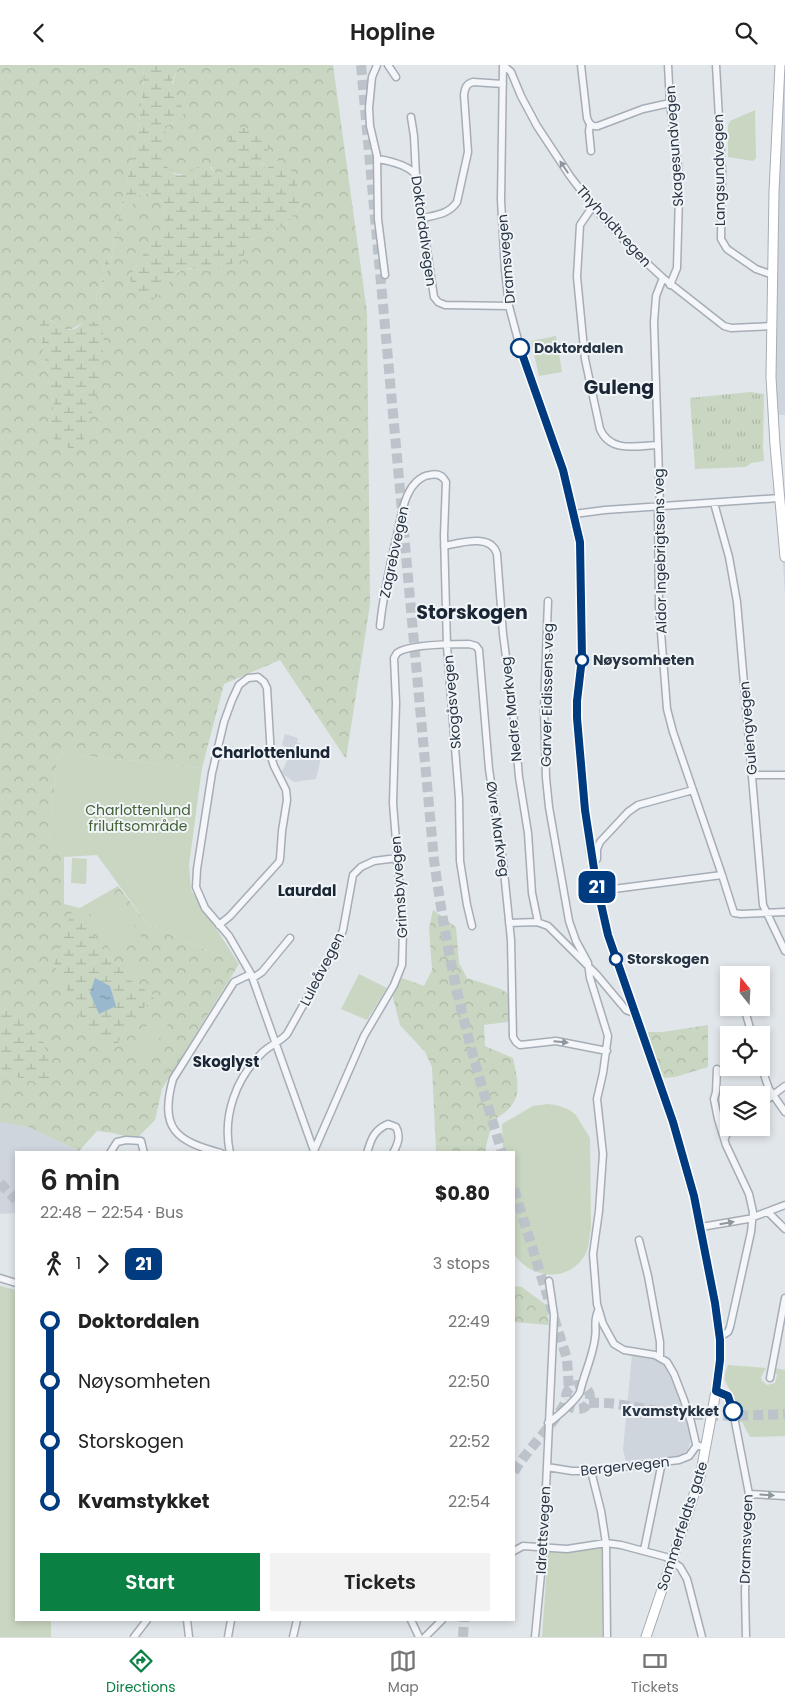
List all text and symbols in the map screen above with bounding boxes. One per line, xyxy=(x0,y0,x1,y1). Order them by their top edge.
text: Hopline xyxy=(350,17,435,48)
icon: back xyxy=(25,19,53,47)
icon: search xyxy=(732,19,760,47)
street label: Skagesundvegen xyxy=(660,85,688,207)
street label: Langsundvegen xyxy=(708,114,730,226)
one-way arrow xyxy=(559,160,569,173)
street label: Doktordalvegen xyxy=(406,174,442,288)
street label: Thyholdtvegen xyxy=(572,181,656,271)
street label: Dramsvegen xyxy=(492,213,520,305)
marker: Doktordalen xyxy=(510,338,530,358)
place label: Doktordalen xyxy=(534,338,624,358)
district label: Guleng xyxy=(584,374,654,401)
street label: Aldor Ingebrigtsens veg xyxy=(649,468,671,634)
street label: Zagrebvegen xyxy=(374,504,414,600)
district label: Storskogen xyxy=(416,599,528,626)
street label: Garver Eidissens veg xyxy=(536,623,558,767)
place label: Nøysomheten xyxy=(593,650,695,670)
marker: Nøysomheten xyxy=(575,653,589,667)
street label: Skogåsvegen xyxy=(438,654,466,750)
street label: Nedre Markveg xyxy=(496,655,526,763)
street label: Gulengvegen xyxy=(734,680,762,776)
district label: Charlottenlund xyxy=(212,742,330,763)
street label: Øvre Markveg xyxy=(481,780,515,878)
park label: Charlottenlund friluftsområde xyxy=(85,800,191,836)
street label: Grimsbyvegen xyxy=(385,835,413,939)
line badge: 21 xyxy=(574,871,620,903)
text: 21 xyxy=(588,874,606,899)
district label: Laurdal xyxy=(278,880,336,901)
street label: Luleåvegen xyxy=(295,929,349,1009)
place label: Storskogen xyxy=(627,949,709,969)
marker: Storskogen xyxy=(609,952,623,966)
north arrow xyxy=(720,966,770,1016)
map controls xyxy=(720,966,770,1136)
button: locate xyxy=(720,1026,770,1076)
one-way arrow xyxy=(554,1038,570,1046)
district label: Skoglyst xyxy=(193,1051,259,1072)
button: layers xyxy=(720,1086,770,1136)
text: 6 min xyxy=(40,1161,120,1200)
text: $0.80 xyxy=(435,1180,490,1207)
text: 22:48 – 22:54 · Bus xyxy=(40,1201,184,1224)
one-way arrow xyxy=(719,1219,735,1227)
icon: walk xyxy=(40,1250,68,1278)
icon: forward xyxy=(89,1250,117,1278)
text: 21 xyxy=(135,1251,152,1276)
text: 1 xyxy=(76,1252,81,1275)
text: 3 stops xyxy=(433,1252,490,1275)
text: Doktordalen xyxy=(78,1308,200,1335)
text: 22:49 xyxy=(448,1310,490,1333)
text: Nøysomheten xyxy=(78,1368,211,1395)
text: 22:50 xyxy=(448,1370,490,1393)
place label: Kvamstykket xyxy=(622,1401,719,1421)
marker: Kvamstykket xyxy=(723,1401,743,1421)
text: Storskogen xyxy=(78,1428,184,1455)
text: 22:52 xyxy=(449,1430,490,1453)
street label: Bergervegen xyxy=(579,1451,671,1481)
street label: Sommerfeldts gate xyxy=(652,1458,712,1593)
street label: Idrettsvegen xyxy=(531,1486,555,1574)
text: Kvamstykket xyxy=(78,1488,209,1515)
text: 22:54 xyxy=(448,1490,490,1513)
one-way arrow xyxy=(759,1491,775,1499)
street label: Dramsvegen xyxy=(734,1494,758,1584)
button: Start xyxy=(40,1553,260,1611)
button: Tickets xyxy=(270,1553,490,1611)
tab: Directions xyxy=(106,1647,176,1698)
tab: Map xyxy=(388,1647,419,1698)
tab: Tickets xyxy=(631,1647,679,1698)

